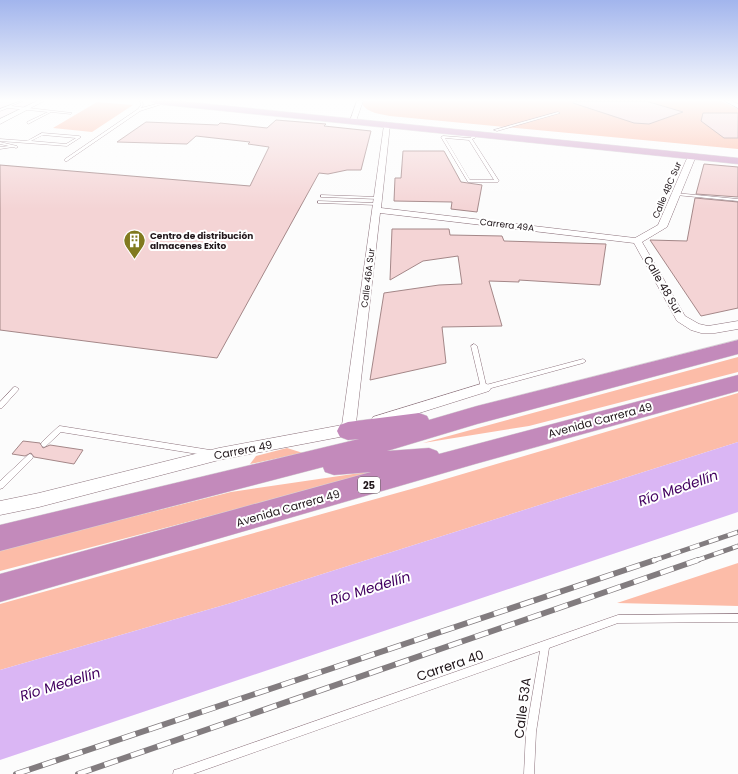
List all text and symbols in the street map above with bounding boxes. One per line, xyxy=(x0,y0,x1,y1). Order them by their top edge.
street label: Calle 48C Sur xyxy=(650,159,685,220)
street label: Carrera 49A xyxy=(479,216,535,234)
building icon: Centro de distribución almacenes Exito xyxy=(122,228,148,261)
place label: Centro de distribución almacenes Exito xyxy=(150,230,253,252)
street label: Calle 46A Sur xyxy=(358,247,378,308)
street label: Calle 48 Sur xyxy=(640,253,686,317)
street label: Avenida Carrera 49 xyxy=(546,398,654,442)
street label: Carrera 49 xyxy=(212,436,274,464)
water label: Río Medellín xyxy=(635,465,721,511)
road number: 25 xyxy=(358,477,380,493)
street label: Avenida Carrera 49 xyxy=(234,486,342,530)
water label: Río Medellín xyxy=(327,566,413,610)
street label: Carrera 40 xyxy=(414,645,486,686)
water label: Río Medellín xyxy=(17,662,103,706)
street label: Calle 53A xyxy=(509,676,536,740)

